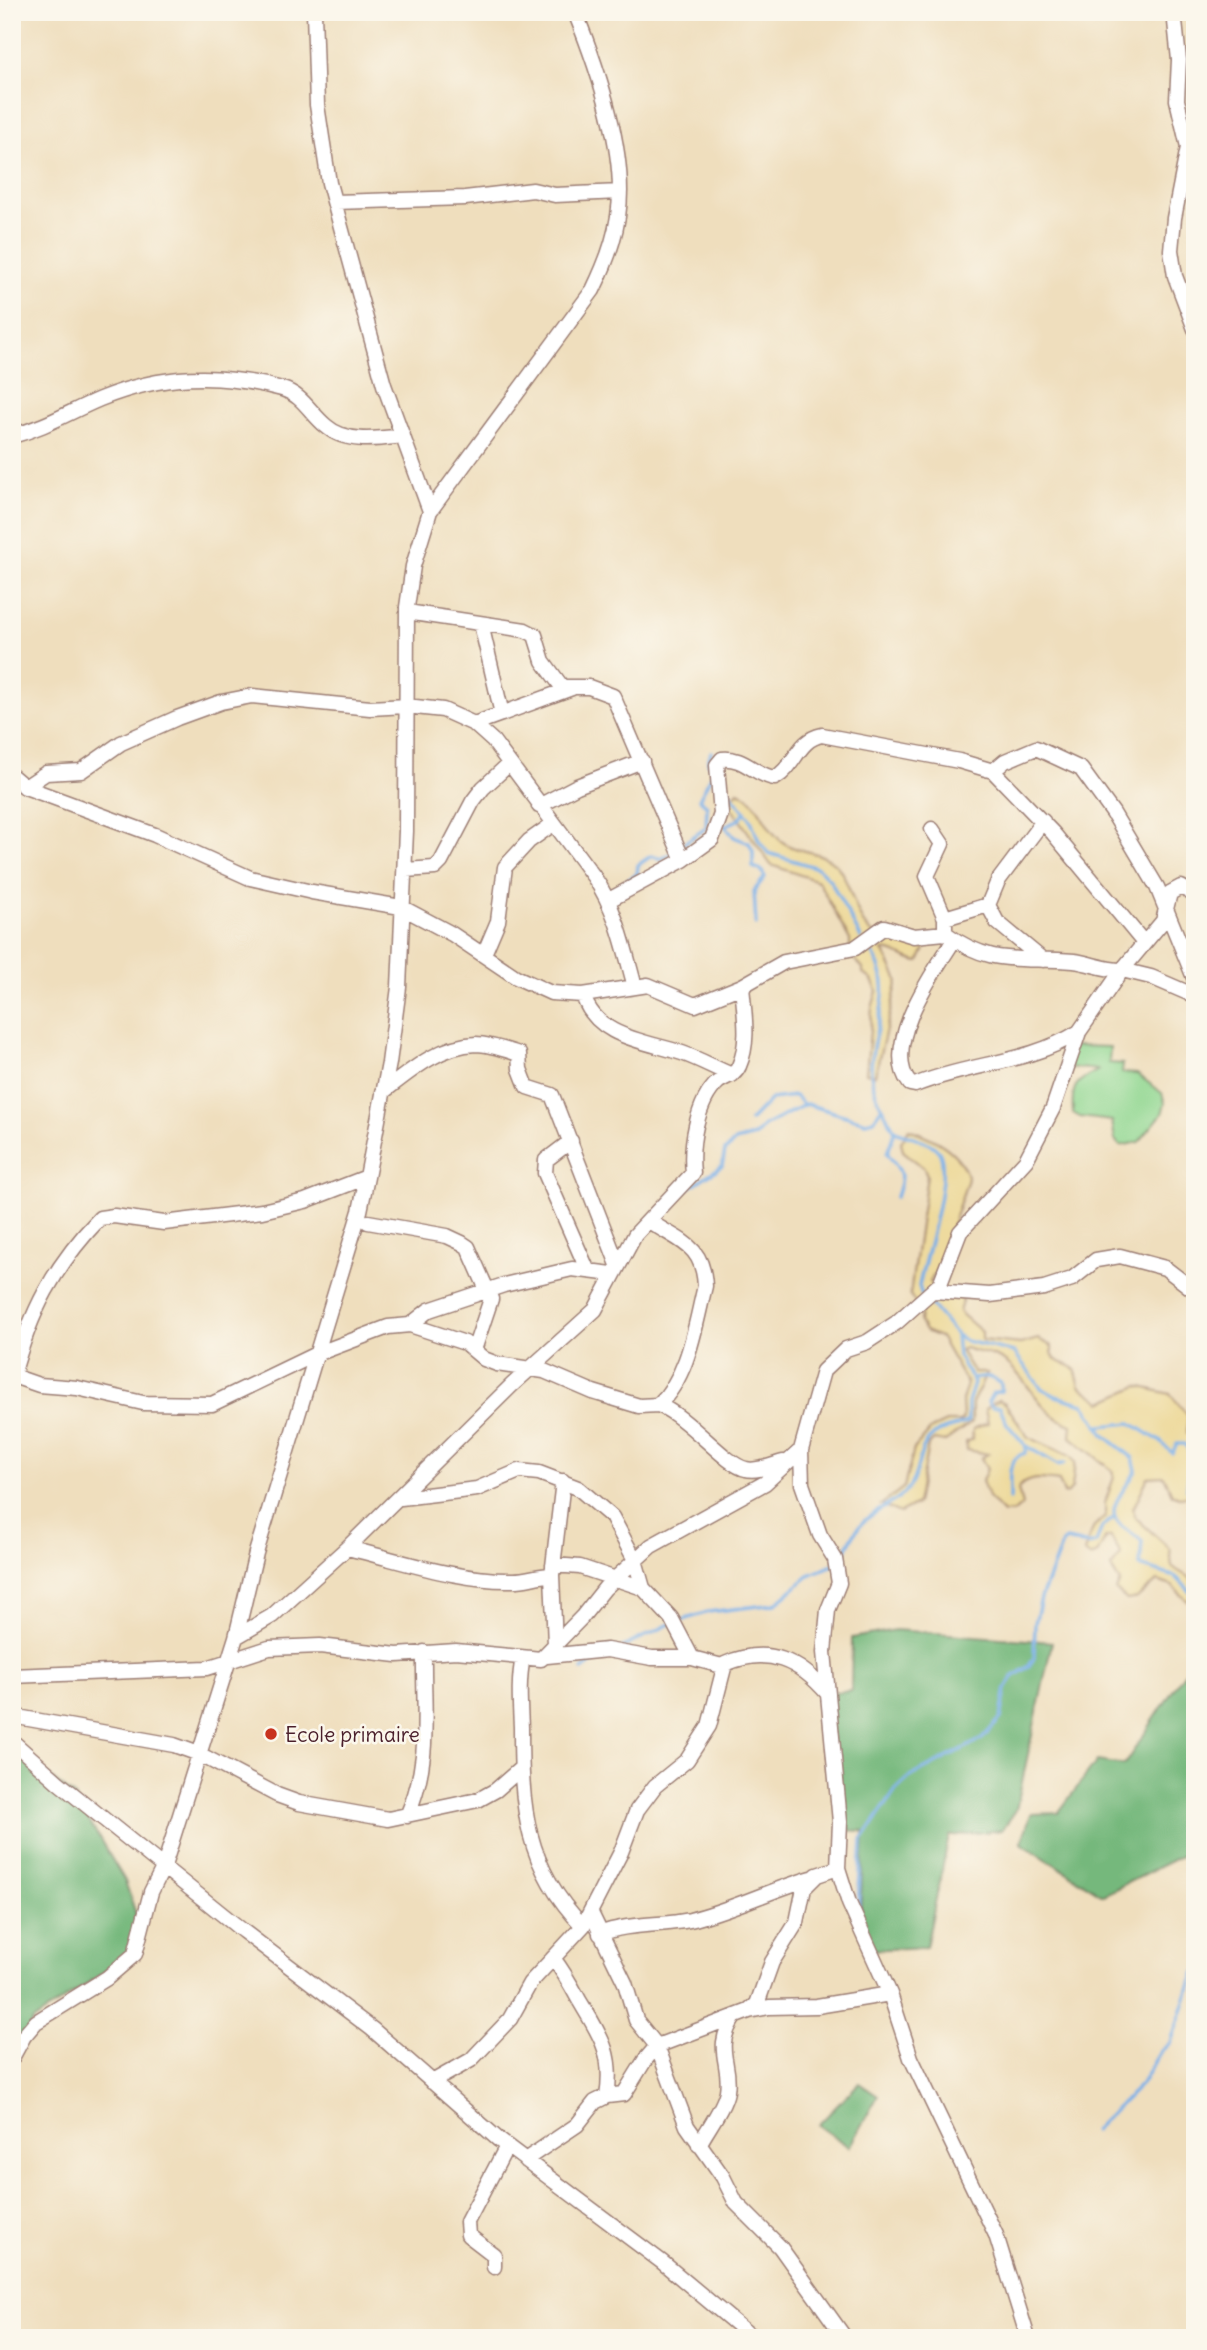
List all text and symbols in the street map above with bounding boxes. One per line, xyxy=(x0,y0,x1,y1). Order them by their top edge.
place label: Ecole primaire xyxy=(285,1721,420,1748)
marker: Ecole primaire xyxy=(263,1726,279,1742)

